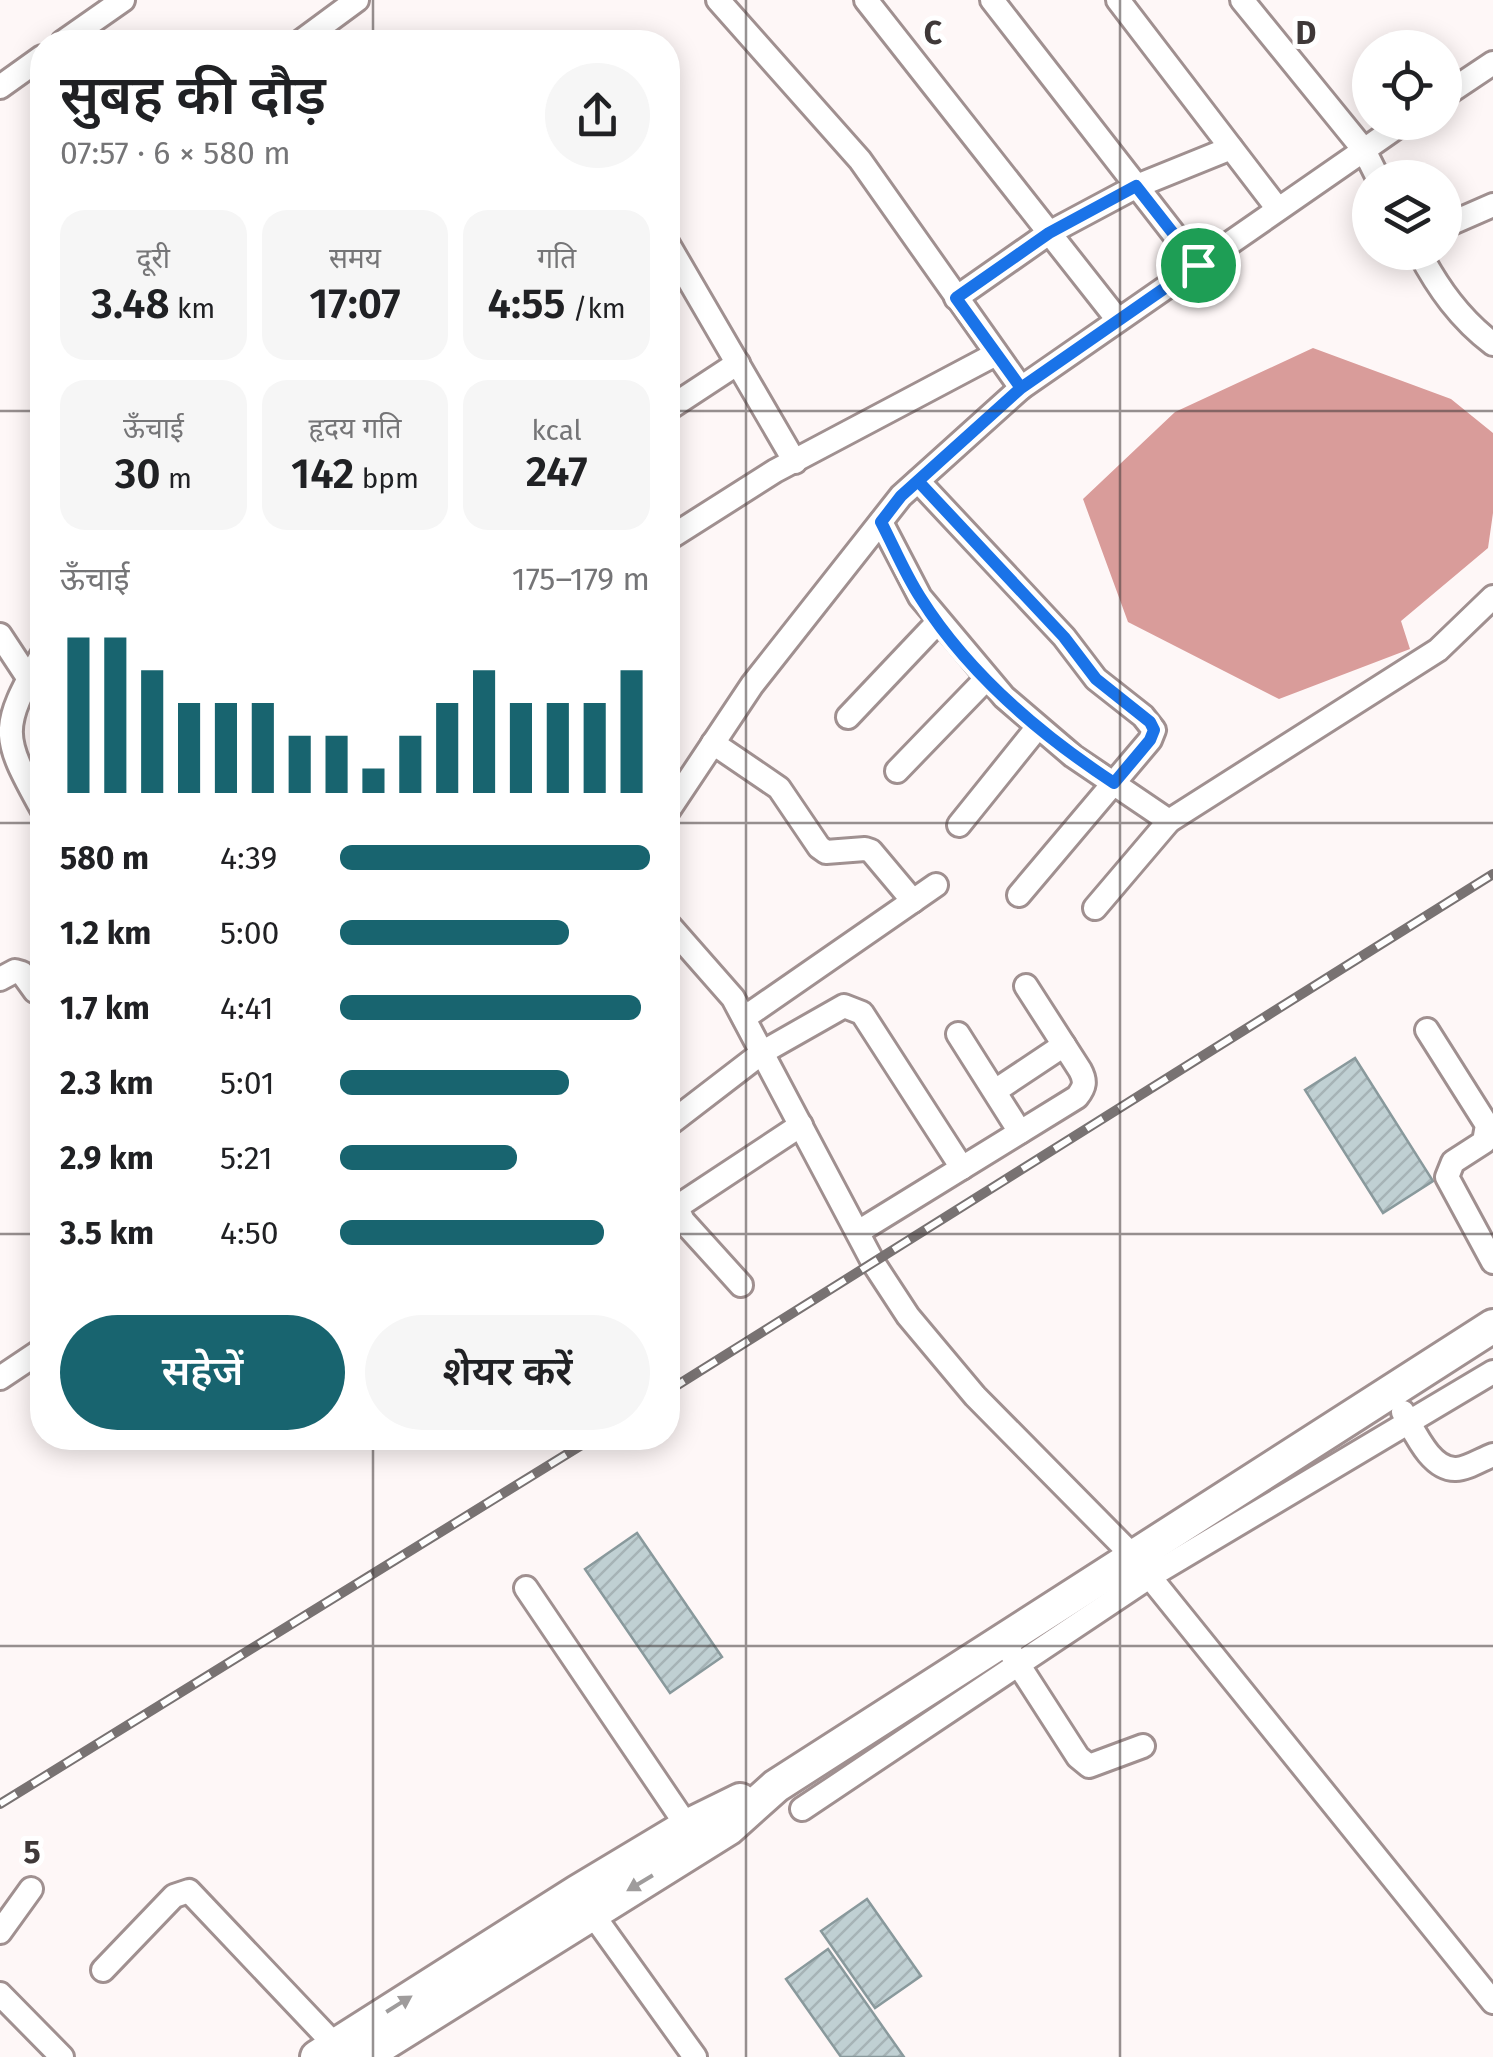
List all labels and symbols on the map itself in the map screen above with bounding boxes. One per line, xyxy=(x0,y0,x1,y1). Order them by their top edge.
text: C xyxy=(924,14,943,52)
text: D xyxy=(1296,14,1316,52)
pin xyxy=(1156,223,1241,308)
text: 5 xyxy=(23,1833,41,1871)
one-way arrow xyxy=(626,1873,653,1892)
one-way arrow xyxy=(385,1996,413,2014)

